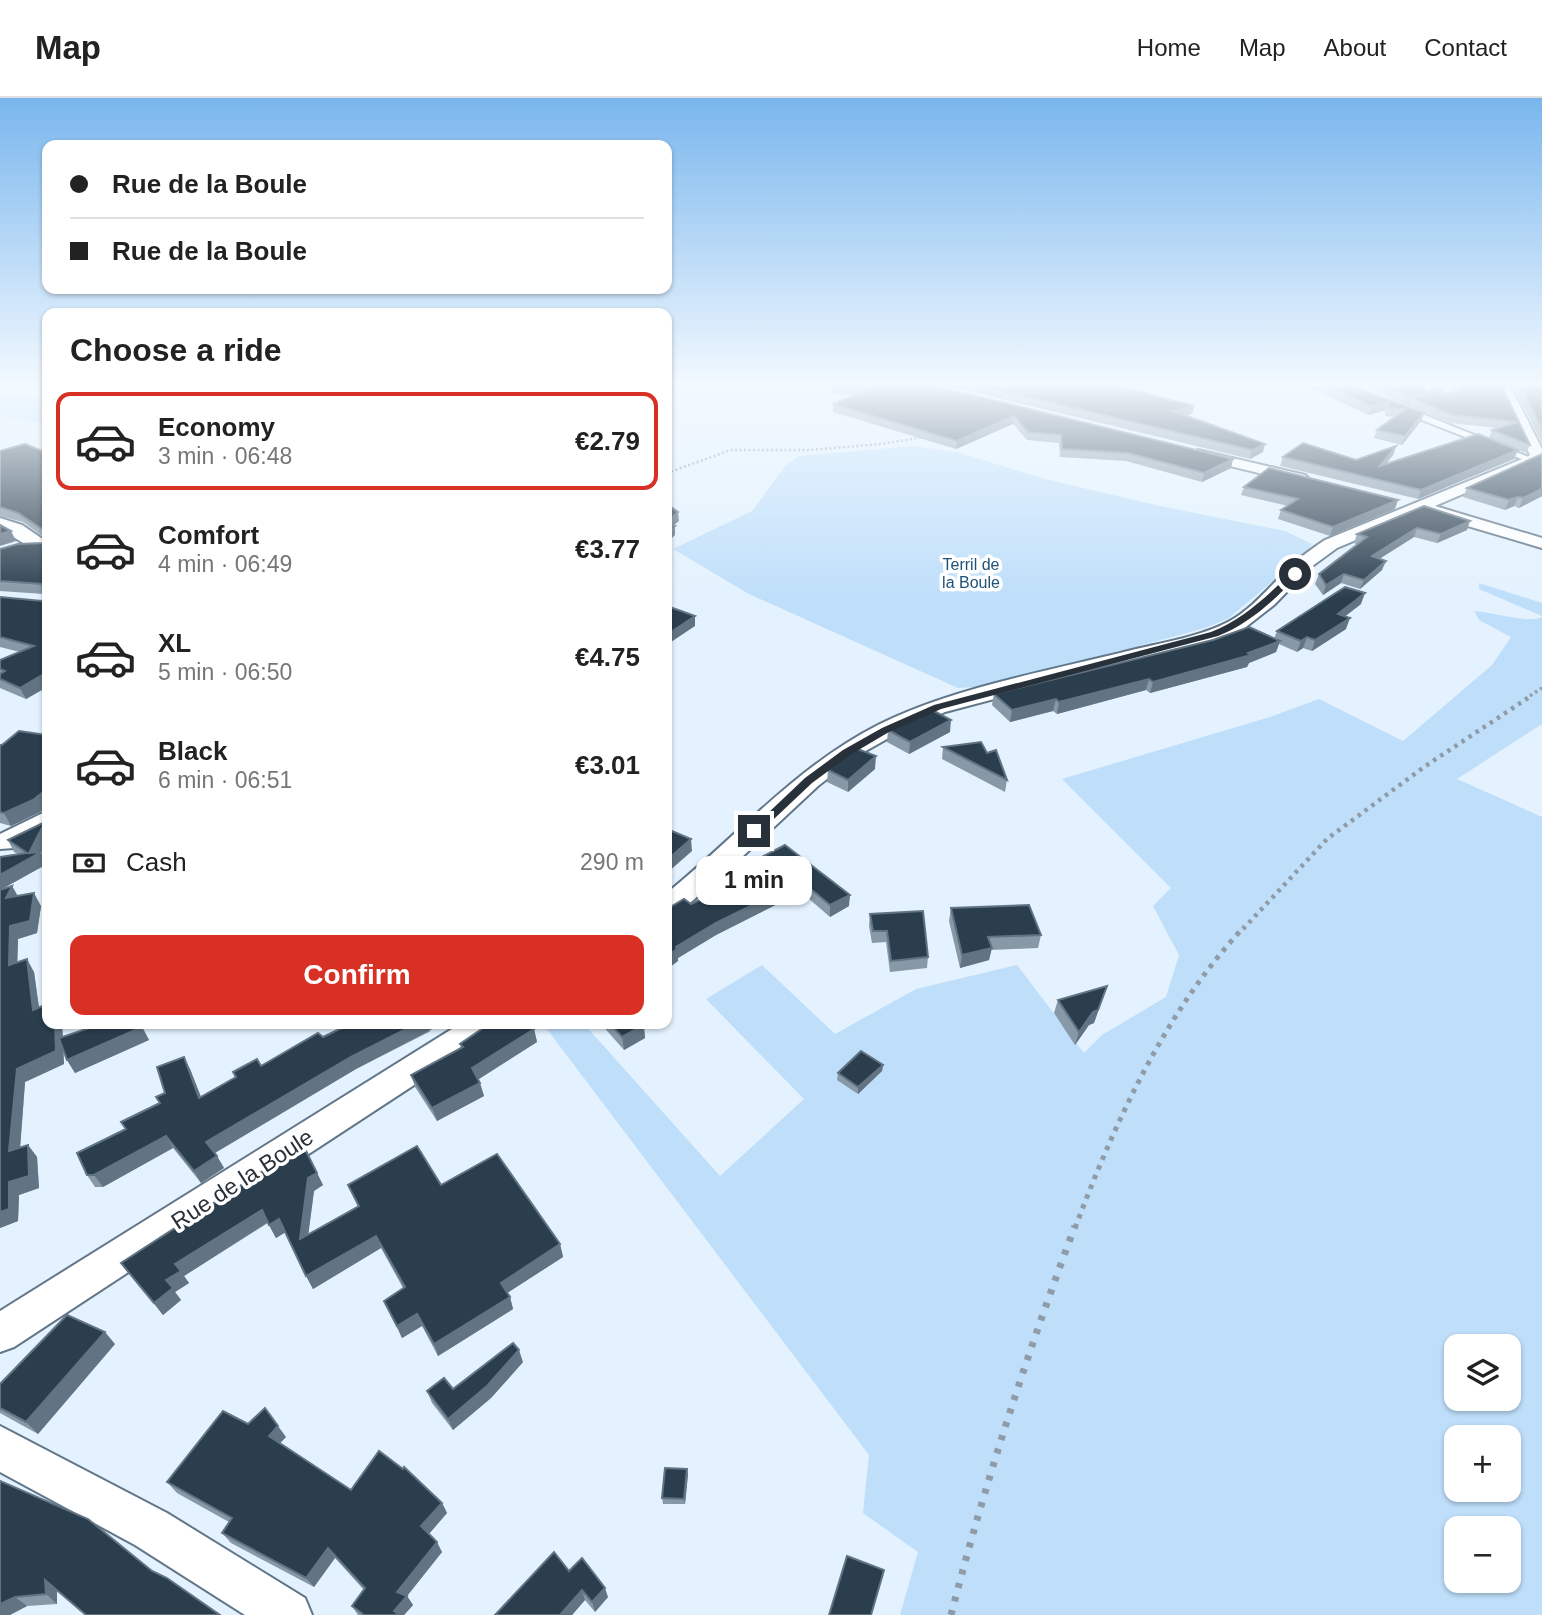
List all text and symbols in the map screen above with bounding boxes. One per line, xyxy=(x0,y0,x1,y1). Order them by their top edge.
text: Map xyxy=(35,29,101,66)
text: Home xyxy=(1137,34,1201,61)
text: Map xyxy=(1239,34,1286,61)
text: About xyxy=(1324,34,1386,61)
text: Contact xyxy=(1424,34,1507,61)
text: Rue de la Boule xyxy=(112,169,307,199)
text: Rue de la Boule xyxy=(112,236,307,266)
text: Choose a ride xyxy=(70,332,282,368)
icon: car xyxy=(74,410,137,473)
text: Economy xyxy=(158,412,275,442)
text: €2.79 xyxy=(575,426,640,456)
text: 3 min · 06:48 xyxy=(158,443,292,469)
icon: car xyxy=(74,518,137,581)
text: Comfort xyxy=(158,520,259,550)
text: €3.77 xyxy=(575,534,640,564)
text: 4 min · 06:49 xyxy=(158,551,292,577)
park label: Terril de la Boule xyxy=(942,556,1000,591)
route start xyxy=(1279,558,1311,590)
icon: car xyxy=(74,626,137,689)
text: XL xyxy=(158,628,191,658)
text: €4.75 xyxy=(575,642,640,672)
text: 5 min · 06:50 xyxy=(158,659,292,685)
icon: car xyxy=(74,734,137,797)
text: Black xyxy=(158,736,227,766)
text: €3.01 xyxy=(575,750,640,780)
text: 6 min · 06:51 xyxy=(158,767,292,793)
route end xyxy=(738,815,770,847)
icon: cash xyxy=(70,844,108,882)
text: Cash xyxy=(126,847,187,877)
text: 290 m xyxy=(580,849,644,875)
callout: 1 min xyxy=(696,856,812,904)
text: 1 min xyxy=(724,867,784,893)
button: Confirm xyxy=(70,935,644,1015)
street label: Rue de la Boule xyxy=(166,1124,318,1234)
map controls xyxy=(1444,1334,1521,1593)
button: layers xyxy=(1444,1334,1521,1411)
button: + xyxy=(1444,1425,1521,1502)
button: − xyxy=(1444,1516,1521,1593)

